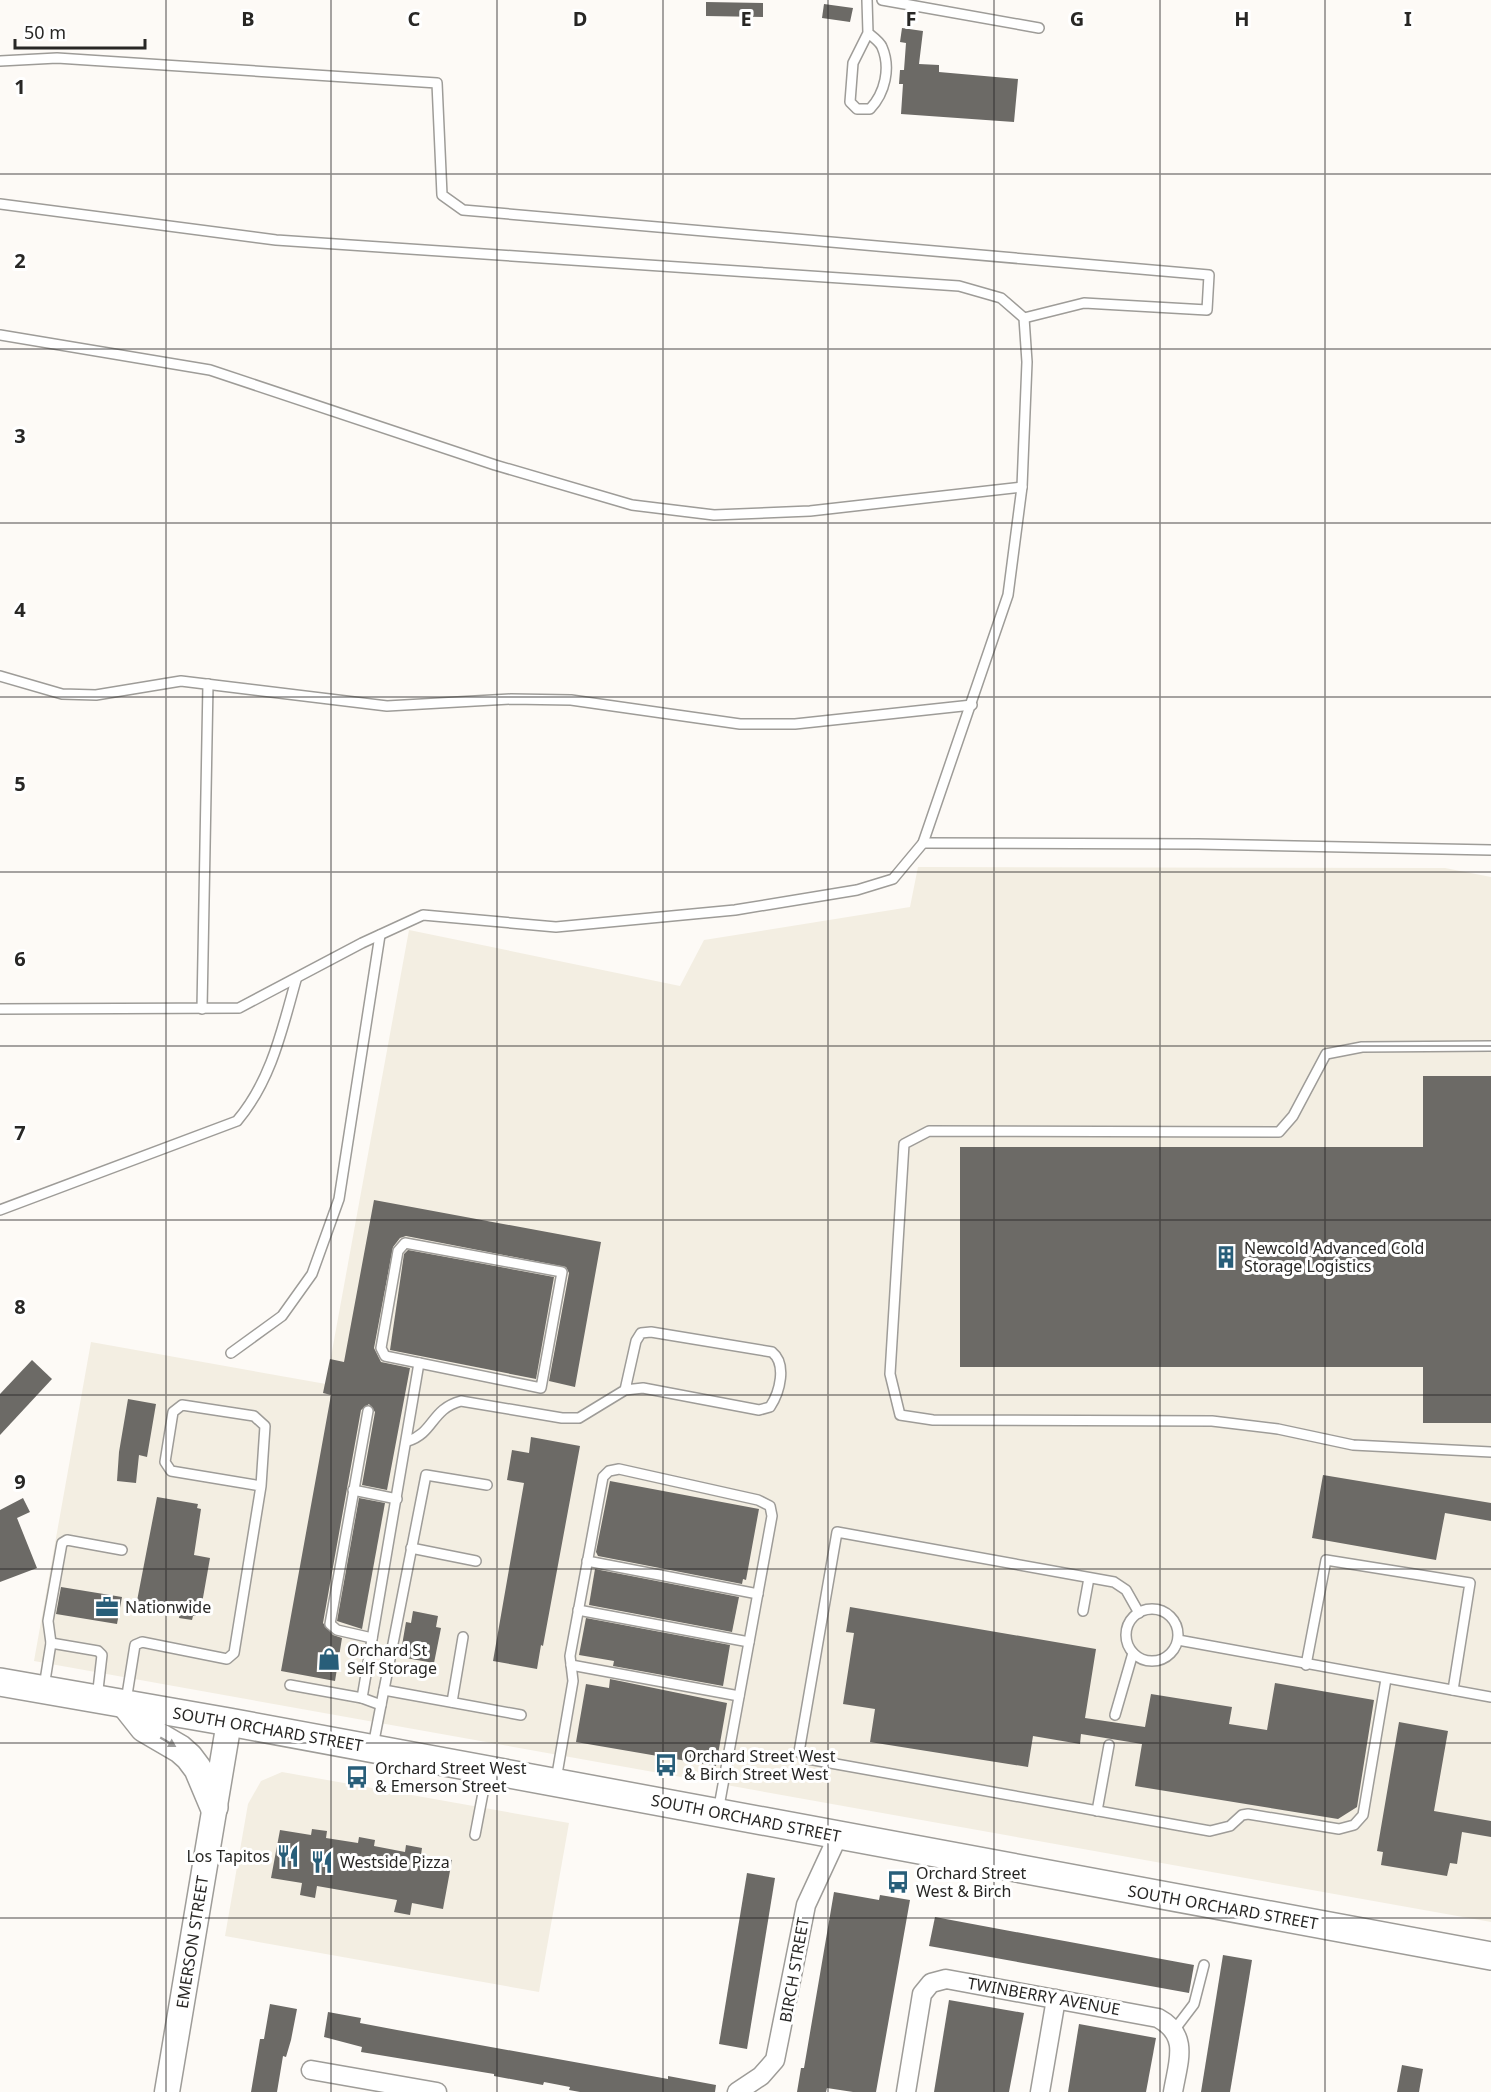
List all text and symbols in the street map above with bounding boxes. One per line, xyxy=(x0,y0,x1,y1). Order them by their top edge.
text: B xyxy=(241,5,255,32)
text: C xyxy=(408,5,421,32)
text: D xyxy=(573,5,587,32)
text: E xyxy=(740,5,752,32)
text: F xyxy=(906,5,916,32)
text: G xyxy=(1070,5,1084,32)
text: H xyxy=(1234,5,1250,32)
text: I xyxy=(1404,5,1412,32)
scale bar xyxy=(15,12,146,50)
text: 50 m xyxy=(24,20,66,44)
text: 1 xyxy=(14,73,26,100)
text: 2 xyxy=(14,247,26,274)
text: 3 xyxy=(14,422,26,449)
text: 4 xyxy=(14,596,26,623)
text: 5 xyxy=(14,770,26,797)
text: 6 xyxy=(14,945,26,972)
text: 7 xyxy=(14,1119,26,1146)
place label: Newcold Advanced Cold Storage Logistics xyxy=(1244,1237,1424,1277)
building icon: Newcold Advanced Cold Storage Logistics xyxy=(1213,1244,1239,1270)
text: 8 xyxy=(14,1293,26,1320)
text: 9 xyxy=(14,1468,26,1495)
office icon: Nationwide xyxy=(94,1594,120,1620)
place label: Nationwide xyxy=(125,1596,211,1618)
place label: Orchard St Self Storage xyxy=(347,1639,437,1679)
shop icon: Orchard St Self Storage xyxy=(316,1646,342,1672)
street label: SOUTH ORCHARD STREET xyxy=(171,1701,365,1757)
one-way arrow xyxy=(160,1737,177,1747)
place label: Orchard Street West & Birch Street West xyxy=(684,1745,836,1785)
bus stop icon: Orchard Street West & Birch Street West xyxy=(653,1752,679,1778)
place label: Orchard Street West & Emerson Street xyxy=(375,1757,527,1797)
bus stop icon: Orchard Street West & Emerson Street xyxy=(344,1764,370,1790)
street label: SOUTH ORCHARD STREET xyxy=(649,1789,843,1847)
restaurant icon: Los Tapitos xyxy=(275,1843,301,1869)
place label: Los Tapitos xyxy=(186,1845,270,1867)
restaurant icon: Westside Pizza xyxy=(309,1849,335,1875)
place label: Westside Pizza xyxy=(340,1851,450,1873)
place label: Orchard Street West & Birch xyxy=(916,1862,1027,1902)
bus stop icon: Orchard Street West & Birch xyxy=(885,1869,911,1895)
street label: EMERSON STREET xyxy=(171,1874,213,2010)
street label: SOUTH ORCHARD STREET xyxy=(1126,1879,1320,1935)
street label: BIRCH STREET xyxy=(774,1916,814,2024)
street label: TWINBERRY AVENUE xyxy=(966,1972,1122,2020)

